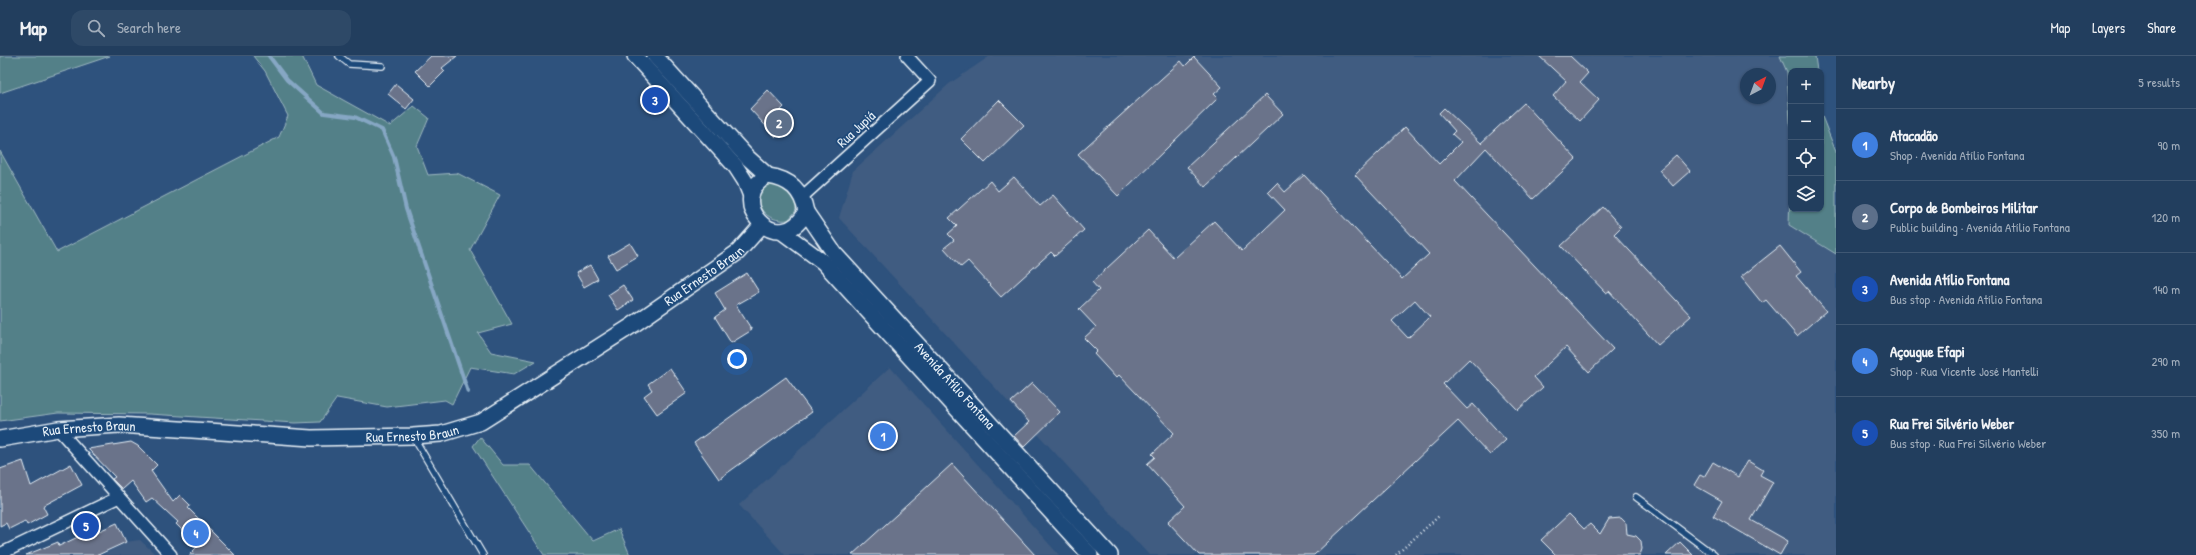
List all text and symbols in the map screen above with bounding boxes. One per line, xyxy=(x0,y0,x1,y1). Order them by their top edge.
search box xyxy=(71,10,351,46)
text: Map xyxy=(20,15,47,41)
icon: search xyxy=(85,17,107,39)
text: Search here xyxy=(117,17,181,38)
text: Map xyxy=(2050,18,2070,37)
text: Layers xyxy=(2092,18,2125,37)
text: Share xyxy=(2147,18,2176,37)
north arrow xyxy=(1740,68,1776,104)
map controls xyxy=(1788,68,1824,212)
button: + xyxy=(1788,68,1824,104)
text: Nearby xyxy=(1852,71,1895,94)
text: 5 results xyxy=(2138,73,2180,91)
pin: 3 xyxy=(642,85,668,115)
button: − xyxy=(1788,104,1824,140)
street label: Rua Jupiá xyxy=(832,106,880,152)
pin: 2 xyxy=(766,108,792,138)
text: Atacadão xyxy=(1890,125,1938,146)
text: 1 xyxy=(1863,136,1867,154)
text: 90 m xyxy=(2158,136,2180,154)
button: locate xyxy=(1788,140,1824,176)
text: Shop · Avenida Atílio Fontana xyxy=(1890,146,2024,164)
button: layers xyxy=(1788,176,1824,212)
text: Corpo de Bombeiros Militar xyxy=(1890,197,2038,218)
text: 2 xyxy=(1862,208,1868,226)
text: 120 m xyxy=(2152,208,2180,226)
text: Public building · Avenida Atílio Fontana xyxy=(1890,218,2070,236)
street label: Rua Ernesto Braun xyxy=(660,242,748,310)
text: Avenida Atílio Fontana xyxy=(1890,269,2009,290)
text: 3 xyxy=(1862,280,1868,298)
text: 140 m xyxy=(2153,280,2180,298)
text: Bus stop · Avenida Atílio Fontana xyxy=(1890,290,2042,308)
street label: Avenida Atílio Fontana xyxy=(911,337,1000,433)
text: Açougue Efapi xyxy=(1890,341,1965,362)
your location xyxy=(727,349,747,369)
text: 4 xyxy=(1863,352,1867,370)
text: 290 m xyxy=(2151,352,2180,370)
text: Shop · Rua Vicente José Mantelli xyxy=(1890,362,2039,380)
text: Rua Frei Silvério Weber xyxy=(1890,413,2014,434)
street label: Rua Ernesto Braun xyxy=(41,415,136,440)
street label: Rua Ernesto Braun xyxy=(366,419,461,446)
pin: 1 xyxy=(870,421,896,451)
text: 5 xyxy=(1862,424,1868,442)
text: 350 m xyxy=(2151,424,2180,442)
text: Bus stop · Rua Frei Silvério Weber xyxy=(1890,434,2046,452)
pin: 5 xyxy=(73,511,99,541)
pin: 4 xyxy=(183,518,209,548)

